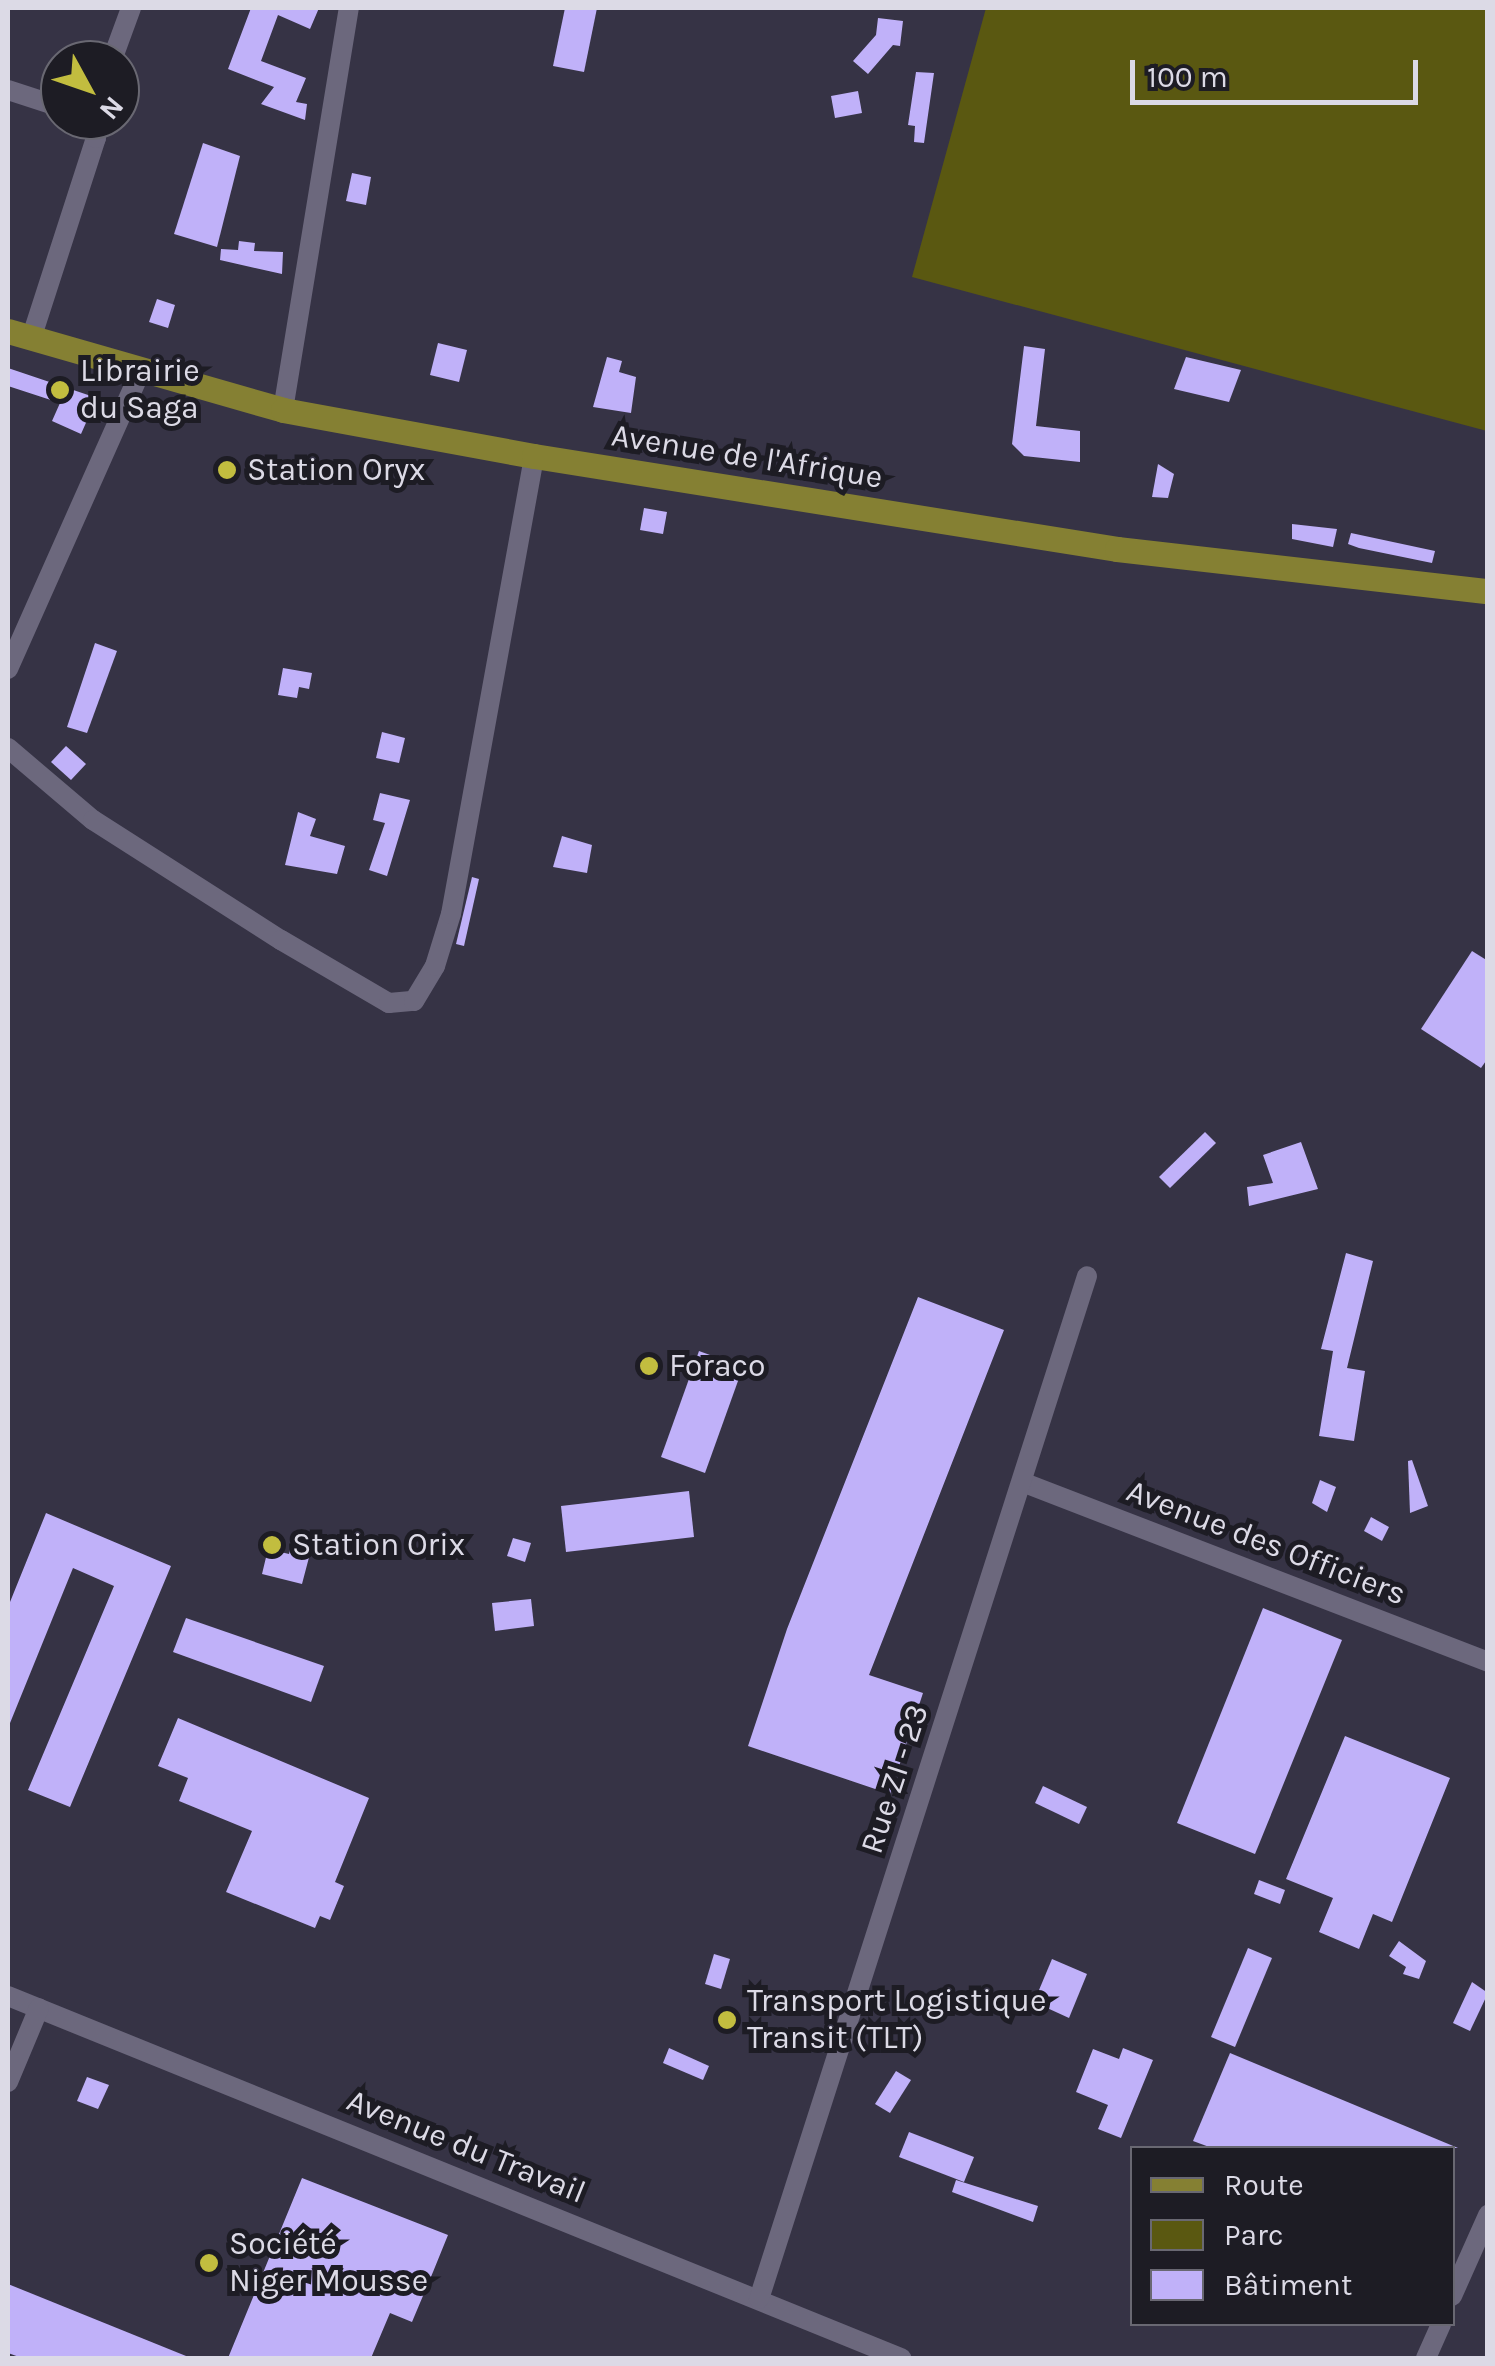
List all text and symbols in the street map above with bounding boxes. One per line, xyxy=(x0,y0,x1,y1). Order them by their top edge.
north arrow xyxy=(40,40,140,140)
scale bar xyxy=(1135,40,1422,102)
text: 100 m xyxy=(1147,59,1228,95)
text: N xyxy=(93,90,131,127)
place label: Librairie du Saga xyxy=(80,353,200,428)
marker: Librairie du Saga xyxy=(49,379,71,401)
street label: Avenue de l'Afrique xyxy=(609,417,885,497)
place label: Station Oryx xyxy=(247,451,425,489)
marker: Station Oryx xyxy=(216,459,238,481)
place label: Foraco xyxy=(669,1347,766,1385)
marker: Foraco xyxy=(638,1355,660,1377)
street label: Avenue des Officiers xyxy=(1121,1472,1411,1614)
place label: Station Orix xyxy=(292,1526,465,1564)
marker: Station Orix xyxy=(261,1534,283,1556)
street label: Rue ZI - 23 xyxy=(853,1700,937,1858)
place label: Transport Logistique Transit (TLT) xyxy=(747,1983,1046,2058)
marker: Transport Logistique Transit (TLT) xyxy=(716,2009,738,2031)
street label: Avenue du Travail xyxy=(341,2082,591,2212)
legend xyxy=(1130,2146,1455,2326)
text: Route xyxy=(1224,2167,1304,2203)
text: Parc xyxy=(1224,2217,1283,2253)
place label: Société Niger Mousse xyxy=(229,2226,428,2301)
marker: Société Niger Mousse xyxy=(198,2252,220,2274)
text: Bâtiment xyxy=(1224,2267,1352,2303)

